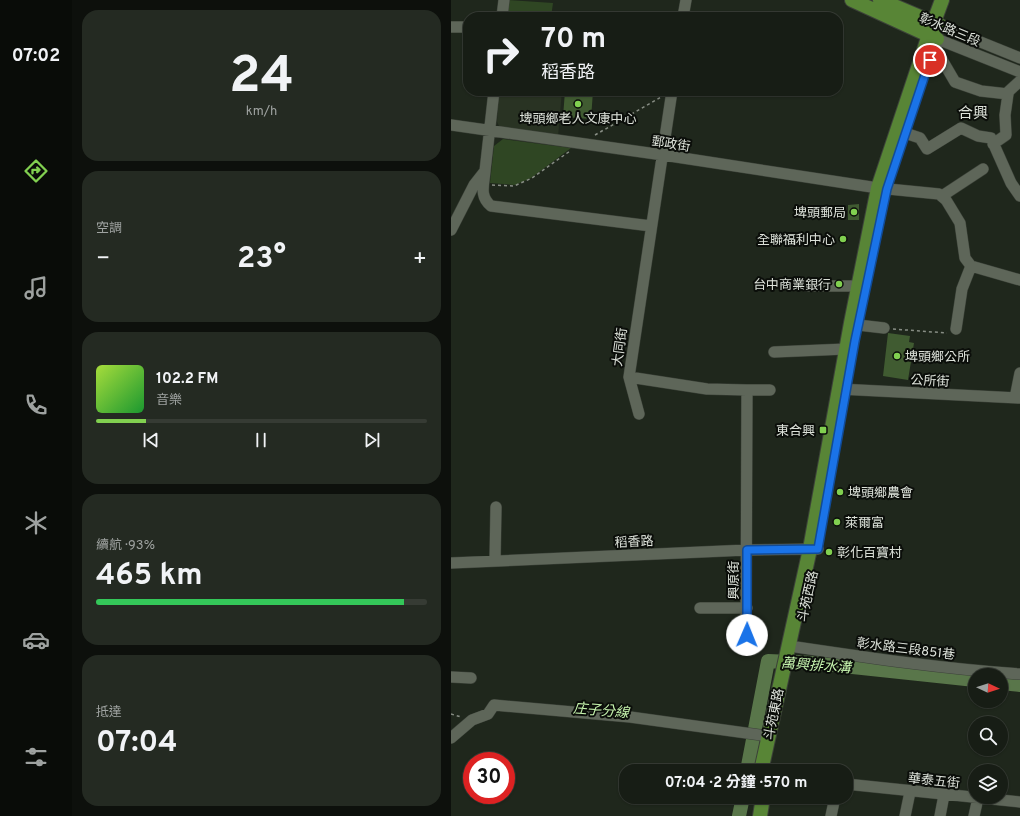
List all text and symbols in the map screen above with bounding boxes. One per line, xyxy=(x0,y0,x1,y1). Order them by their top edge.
street label: 彰水路三段 xyxy=(916,10,983,51)
text: 70 m xyxy=(541,22,606,58)
icon: right xyxy=(475,28,527,80)
pin xyxy=(913,43,947,77)
text: 07:02 xyxy=(12,45,60,68)
text: 24 xyxy=(229,45,294,111)
icon: arrive xyxy=(919,49,941,71)
text: 稻香路 xyxy=(541,62,595,85)
marker: 埤頭鄉老人文康中心 xyxy=(573,99,583,109)
text: km/h xyxy=(246,104,277,120)
district label: 合興 xyxy=(958,105,988,124)
place label: 埤頭鄉老人文康中心 xyxy=(519,111,637,128)
street label: 郵政街 xyxy=(650,134,691,156)
icon: directions xyxy=(22,157,50,185)
place label: 埤頭郵局 xyxy=(794,205,846,222)
marker: 埤頭郵局 xyxy=(849,207,859,217)
text: 空調 xyxy=(96,221,122,237)
place label: 全聯福利中心 xyxy=(757,233,835,249)
marker: 全聯福利中心 xyxy=(838,234,848,244)
text: 23° xyxy=(237,241,286,278)
text: − xyxy=(96,246,110,273)
text: + xyxy=(413,246,427,273)
icon: music xyxy=(22,274,50,302)
place label: 台中商業銀行 xyxy=(753,277,831,294)
marker: 台中商業銀行 xyxy=(834,279,844,289)
street label: 大同街 xyxy=(610,327,632,368)
place label: 埤頭鄉公所 xyxy=(905,349,970,366)
marker: 埤頭鄉公所 xyxy=(892,351,902,361)
text: 102.2 FM xyxy=(156,370,218,389)
street label: 公所街 xyxy=(910,373,950,391)
icon: phone xyxy=(22,391,50,419)
text: 音樂 xyxy=(156,393,182,409)
place label: 東合興 xyxy=(776,423,815,440)
marker: 東合興 xyxy=(818,425,828,435)
icon: previous xyxy=(140,429,162,451)
icon: pause xyxy=(250,429,272,451)
icon: next xyxy=(361,429,383,451)
place label: 埤頭鄉農會 xyxy=(848,485,913,502)
marker: 埤頭鄉農會 xyxy=(835,487,845,497)
icon: climate xyxy=(22,509,50,537)
place label: 萊爾富 xyxy=(845,515,884,532)
marker: 萊爾富 xyxy=(832,517,842,527)
street label: 稻香路 xyxy=(614,534,654,552)
text: 續航 · 93% xyxy=(96,538,155,554)
place label: 彰化百寶村 xyxy=(837,545,902,562)
marker: 彰化百寶村 xyxy=(824,547,834,557)
text: 465 km xyxy=(96,558,203,595)
street label: 興原街 xyxy=(727,560,743,600)
street label: 斗苑西路 xyxy=(795,569,823,624)
position arrow xyxy=(726,614,768,656)
icon: car xyxy=(22,626,50,654)
street label: 彰水路三段851巷 xyxy=(856,635,956,664)
water label: 萬興排水溝 xyxy=(780,656,853,678)
north arrow xyxy=(968,668,1008,708)
map controls xyxy=(968,668,1008,804)
street label: 斗苑東路 xyxy=(762,687,788,742)
water label: 庄子分線 xyxy=(572,701,631,723)
text: 抵達 xyxy=(96,705,122,721)
button: search xyxy=(968,716,1008,756)
text: 07:04 xyxy=(96,725,178,762)
icon: filters xyxy=(22,743,50,771)
speed limit sign: 30 xyxy=(463,752,515,804)
button: layers xyxy=(968,764,1008,804)
street label: 華泰五街 xyxy=(907,770,961,793)
text: 07:04 · 2 分鐘 · 570 m xyxy=(665,774,807,793)

